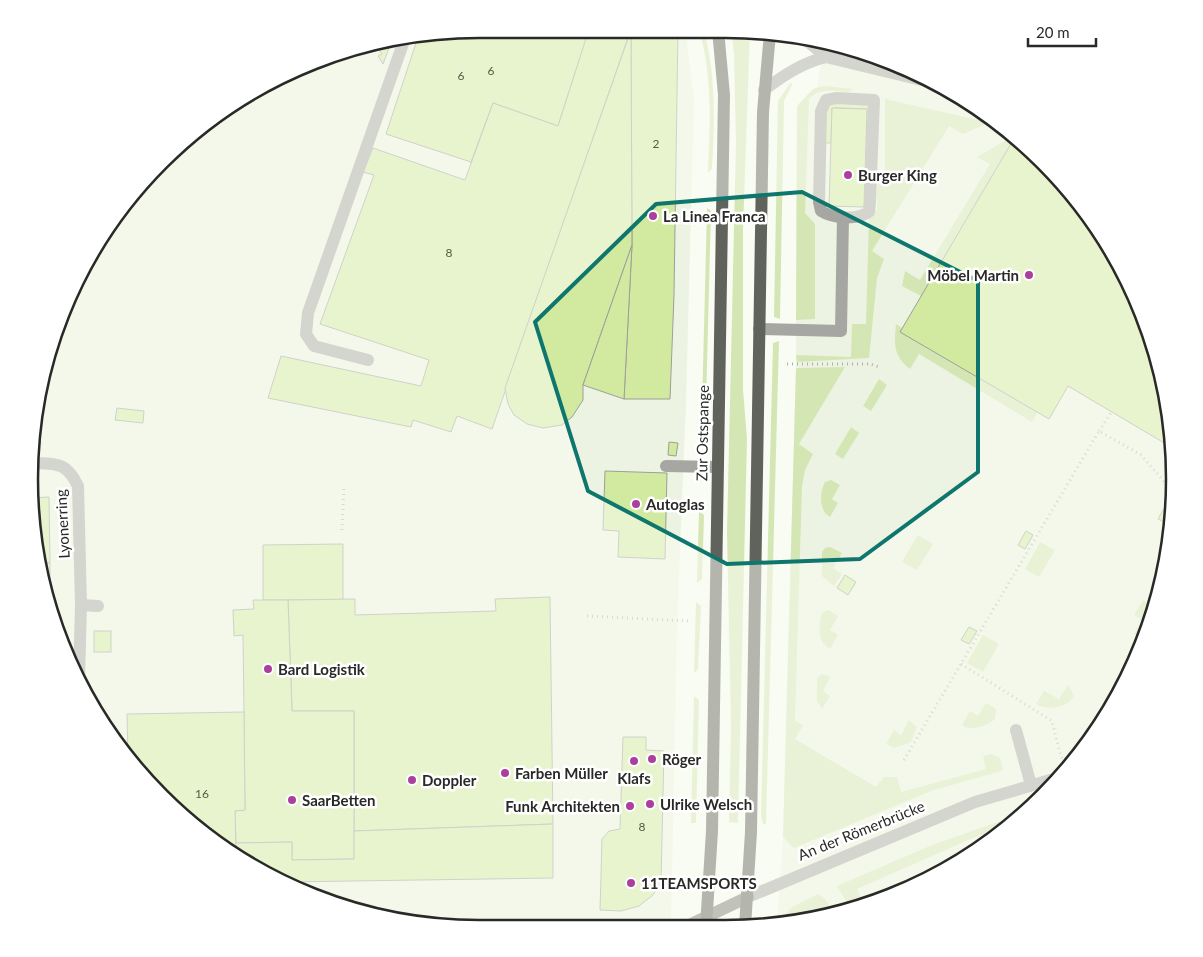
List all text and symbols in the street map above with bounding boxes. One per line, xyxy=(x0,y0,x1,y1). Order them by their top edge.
scale bar xyxy=(1028,15,1096,47)
text: 20 m xyxy=(1036,23,1070,41)
house number: 6 xyxy=(488,63,495,78)
house number: 6 xyxy=(458,68,465,83)
house number: 2 xyxy=(653,136,660,151)
place label: Burger King xyxy=(858,166,937,184)
marker: Burger King xyxy=(842,169,854,181)
place label: La Linea Franca xyxy=(663,207,766,225)
marker: La Linea Franca xyxy=(647,210,659,222)
house number: 8 xyxy=(446,245,453,260)
place label: Möbel Martin xyxy=(927,266,1019,284)
marker: Möbel Martin xyxy=(1023,269,1035,281)
street label: Zur Ostspange xyxy=(692,385,712,481)
street label: Lyonerring xyxy=(51,489,73,559)
place label: Autoglas xyxy=(645,495,705,513)
marker: Autoglas xyxy=(630,498,642,510)
place label: Bard Logistik xyxy=(278,660,366,678)
marker: Bard Logistik xyxy=(262,663,274,675)
place label: Röger xyxy=(662,750,701,768)
marker: Röger xyxy=(646,753,658,765)
marker: Klafs xyxy=(628,755,640,767)
place label: Farben Müller xyxy=(515,764,608,782)
marker: Farben Müller xyxy=(499,767,511,779)
place label: Klafs xyxy=(617,769,651,787)
place label: Doppler xyxy=(422,771,477,789)
marker: Doppler xyxy=(406,774,418,786)
house number: 16 xyxy=(195,786,209,801)
place label: SaarBetten xyxy=(302,791,375,809)
marker: SaarBetten xyxy=(286,794,298,806)
place label: Ulrike Welsch xyxy=(660,795,752,813)
street label: An der Römerbrücke xyxy=(795,796,927,864)
place label: Funk Architekten xyxy=(505,797,620,815)
marker: Ulrike Welsch xyxy=(644,798,656,810)
marker: Funk Architekten xyxy=(624,800,636,812)
house number: 8 xyxy=(639,819,646,834)
place label: 11TEAMSPORTS xyxy=(641,874,757,892)
marker: 11TEAMSPORTS xyxy=(625,877,637,889)

